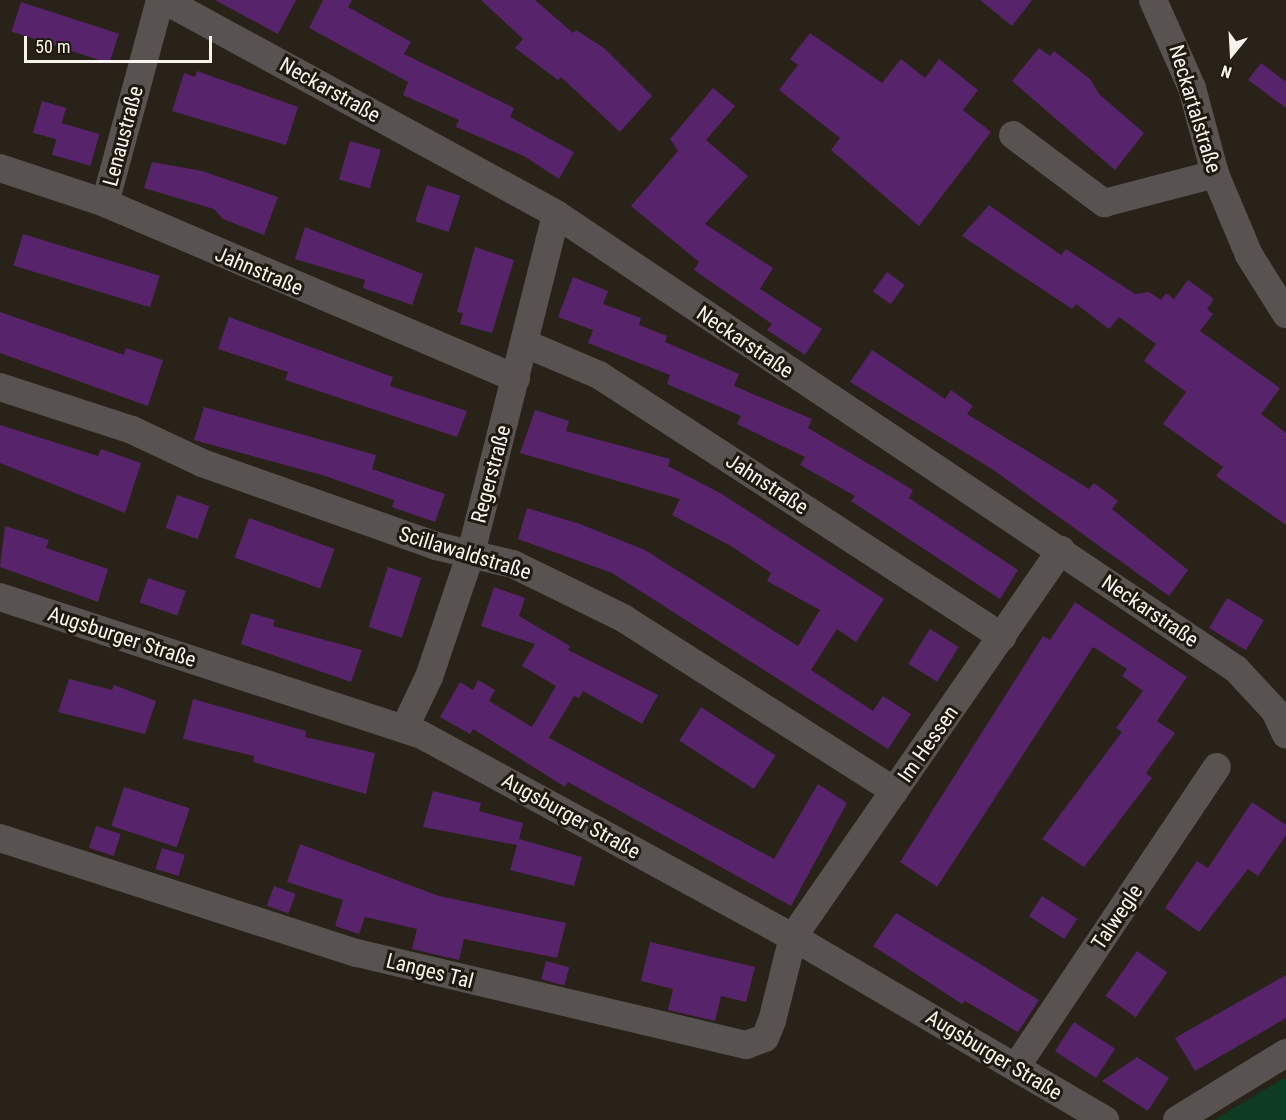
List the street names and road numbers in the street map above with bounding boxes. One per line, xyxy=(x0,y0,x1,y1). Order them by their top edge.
street label: Neckartalstraße xyxy=(1164,42,1226,176)
street label: Neckarstraße xyxy=(275,52,385,128)
street label: Lenaustraße xyxy=(98,83,148,189)
street label: Jahnstraße xyxy=(211,241,307,301)
street label: Neckarstraße xyxy=(692,300,798,384)
street label: Regerstraße xyxy=(466,422,516,526)
street label: Jahnstraße xyxy=(721,448,813,520)
street label: Scillawaldstraße xyxy=(396,521,534,585)
street label: Neckarstraße xyxy=(1097,569,1203,653)
street label: Augsburger Straße xyxy=(45,601,199,673)
street label: Im Hessen xyxy=(892,701,964,787)
street label: Augsburger Straße xyxy=(497,768,645,864)
street label: Talwegle xyxy=(1086,880,1148,954)
street label: Langes Tal xyxy=(384,948,476,994)
street label: Augsburger Straße xyxy=(921,1004,1067,1106)

